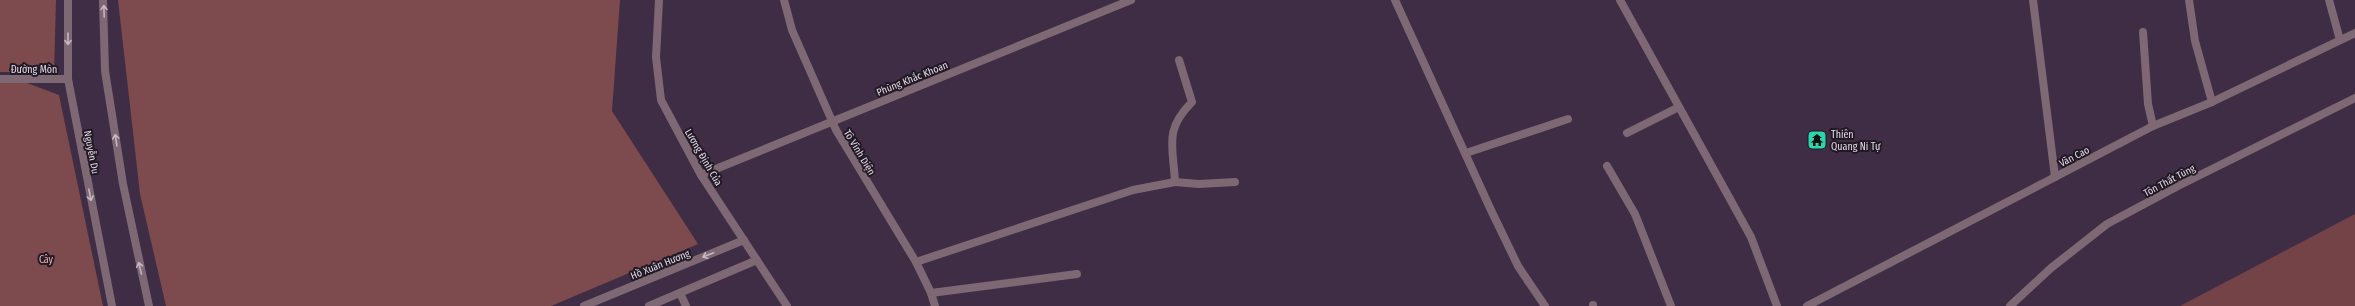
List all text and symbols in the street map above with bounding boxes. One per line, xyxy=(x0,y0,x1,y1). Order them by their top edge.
one-way arrow xyxy=(100,5,107,18)
one-way arrow xyxy=(64,32,72,45)
street label: Phùng Khắc Khoan xyxy=(874,57,950,99)
street label: Đường Mòn xyxy=(11,64,57,76)
street label: Lương Định Của xyxy=(682,126,725,188)
street label: Tô Vĩnh Diện xyxy=(841,128,877,177)
street label: Nguyễn Du xyxy=(81,129,102,175)
temple icon: Thiên Quang Ni Tự xyxy=(1806,129,1828,151)
place label: Thiên Quang Ni Tự xyxy=(1831,129,1881,153)
one-way arrow xyxy=(112,134,120,147)
street label: Văn Cao xyxy=(2057,144,2092,170)
street label: Tôn Thất Tùng xyxy=(2141,161,2198,200)
one-way arrow xyxy=(86,188,94,201)
street label: Hồ Xuân Hương xyxy=(629,247,692,282)
one-way arrow xyxy=(702,252,714,260)
park label: Cây xyxy=(39,254,54,266)
one-way arrow xyxy=(136,262,143,275)

